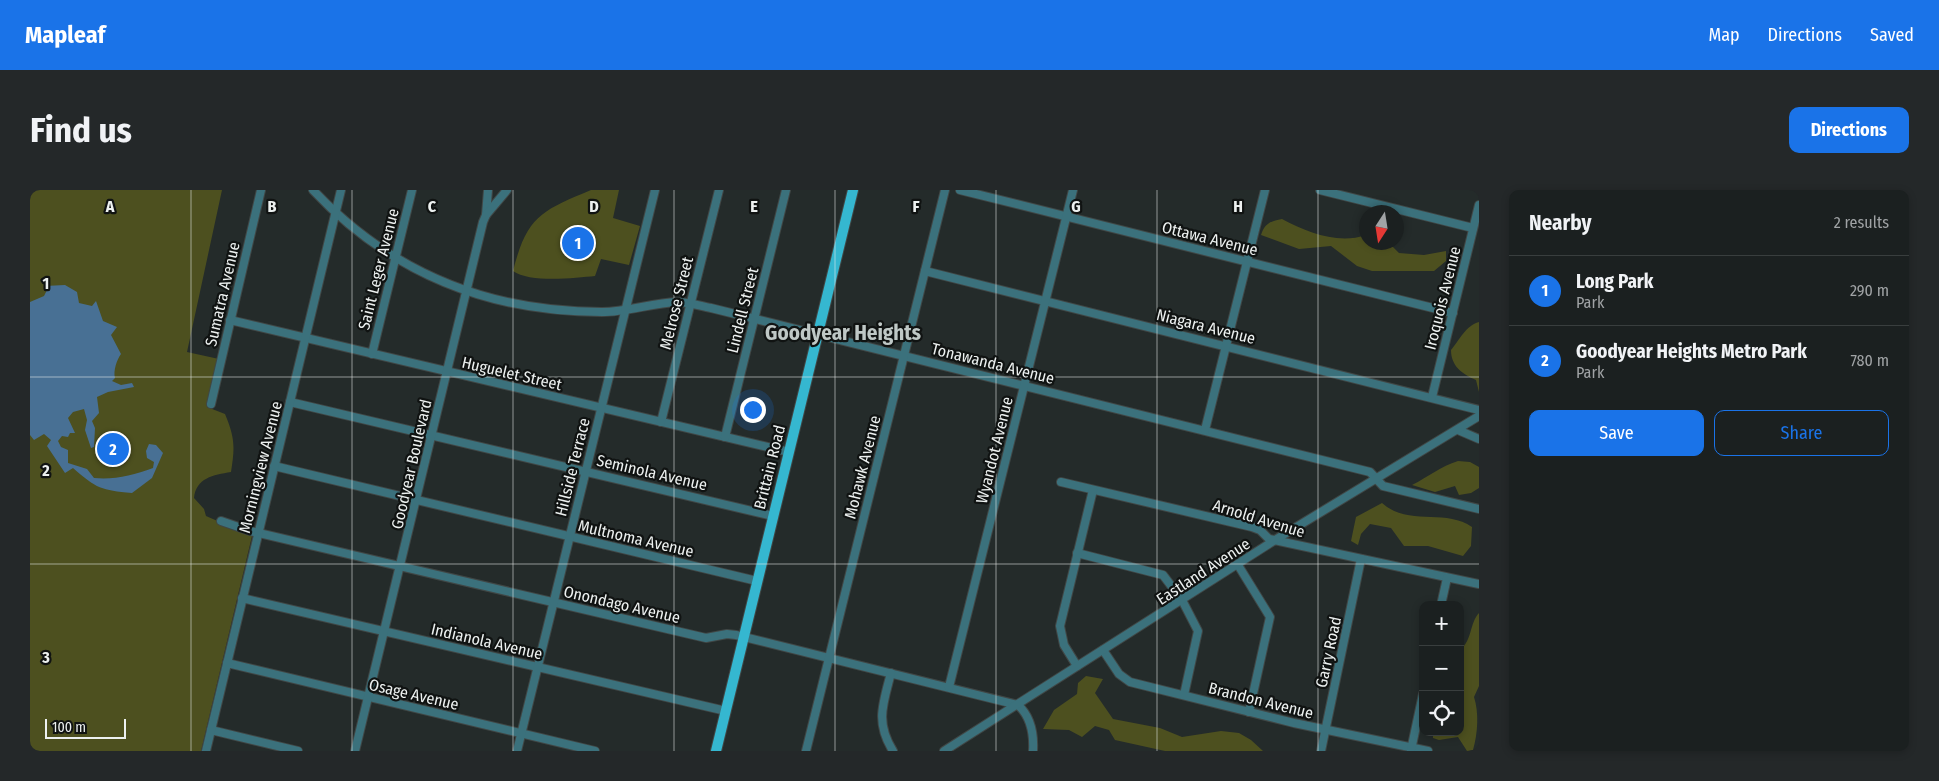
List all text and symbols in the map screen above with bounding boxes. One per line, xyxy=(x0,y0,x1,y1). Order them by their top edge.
text: Mapleaf xyxy=(25,21,105,49)
text: Map xyxy=(1708,24,1740,46)
text: Directions xyxy=(1768,24,1842,46)
text: Saved xyxy=(1870,24,1914,46)
button: Directions xyxy=(1789,107,1909,153)
text: Find us xyxy=(30,109,132,151)
text: A xyxy=(105,197,115,216)
text: B xyxy=(268,197,277,216)
text: C xyxy=(428,197,437,216)
text: D xyxy=(589,197,599,216)
text: E xyxy=(750,197,758,216)
text: F xyxy=(912,197,920,216)
text: G xyxy=(1071,197,1081,216)
text: H xyxy=(1233,197,1243,216)
north arrow xyxy=(1359,205,1404,250)
street label: Saint Leger Avenue xyxy=(354,206,403,332)
text: Nearby xyxy=(1529,210,1591,236)
text: 2 results xyxy=(1834,213,1889,232)
street label: Ottawa Avenue xyxy=(1160,217,1260,260)
pin: 1 xyxy=(562,224,594,262)
street label: Sumatra Avenue xyxy=(201,240,244,348)
street label: Iroquois Avenue xyxy=(1420,244,1465,352)
street label: Melrose Street xyxy=(656,254,697,351)
street label: Lindell Street xyxy=(723,265,762,355)
text: Long Park xyxy=(1576,270,1653,293)
text: 1 xyxy=(43,274,49,293)
text: 1 xyxy=(1542,281,1548,300)
text: 290 m xyxy=(1850,281,1889,300)
text: Park xyxy=(1576,293,1604,312)
street label: Niagara Avenue xyxy=(1154,305,1257,348)
district label: Goodyear Heights xyxy=(765,320,921,346)
street label: Tonawanda Avenue xyxy=(929,339,1056,388)
text: Goodyear Heights Metro Park xyxy=(1576,340,1807,363)
text: 2 xyxy=(1541,351,1549,370)
text: 780 m xyxy=(1850,351,1889,370)
street label: Huguelet Street xyxy=(460,353,564,394)
text: Park xyxy=(1576,363,1604,382)
street label: Wyandot Avenue xyxy=(972,395,1017,505)
street label: Goodyear Boulevard xyxy=(387,397,436,531)
your location xyxy=(740,397,766,423)
street label: Morningview Avenue xyxy=(235,399,286,535)
button: Save xyxy=(1529,410,1704,456)
button: Share xyxy=(1714,410,1889,456)
street label: Mohawk Avenue xyxy=(840,413,885,521)
street label: Hillside Terrace xyxy=(551,416,594,518)
street label: Brittain Road xyxy=(750,423,789,511)
pin: 2 xyxy=(97,430,129,468)
street label: Seminola Avenue xyxy=(595,451,709,494)
text: 2 xyxy=(41,461,50,480)
street label: Arnold Avenue xyxy=(1210,495,1307,542)
street label: Multnoma Avenue xyxy=(576,516,696,561)
street label: Eastland Avenue xyxy=(1153,534,1254,609)
street label: Onondago Avenue xyxy=(562,582,682,627)
map controls xyxy=(1419,601,1464,736)
button: + xyxy=(1419,601,1464,646)
street label: Garry Road xyxy=(1312,615,1345,689)
street label: Indianola Avenue xyxy=(429,619,545,664)
button: − xyxy=(1419,646,1464,691)
text: 3 xyxy=(41,648,50,667)
street label: Osage Avenue xyxy=(367,675,461,714)
street label: Brandon Avenue xyxy=(1206,678,1315,723)
button: locate xyxy=(1419,691,1464,736)
scale bar xyxy=(45,716,126,739)
text: 100 m xyxy=(52,719,86,736)

